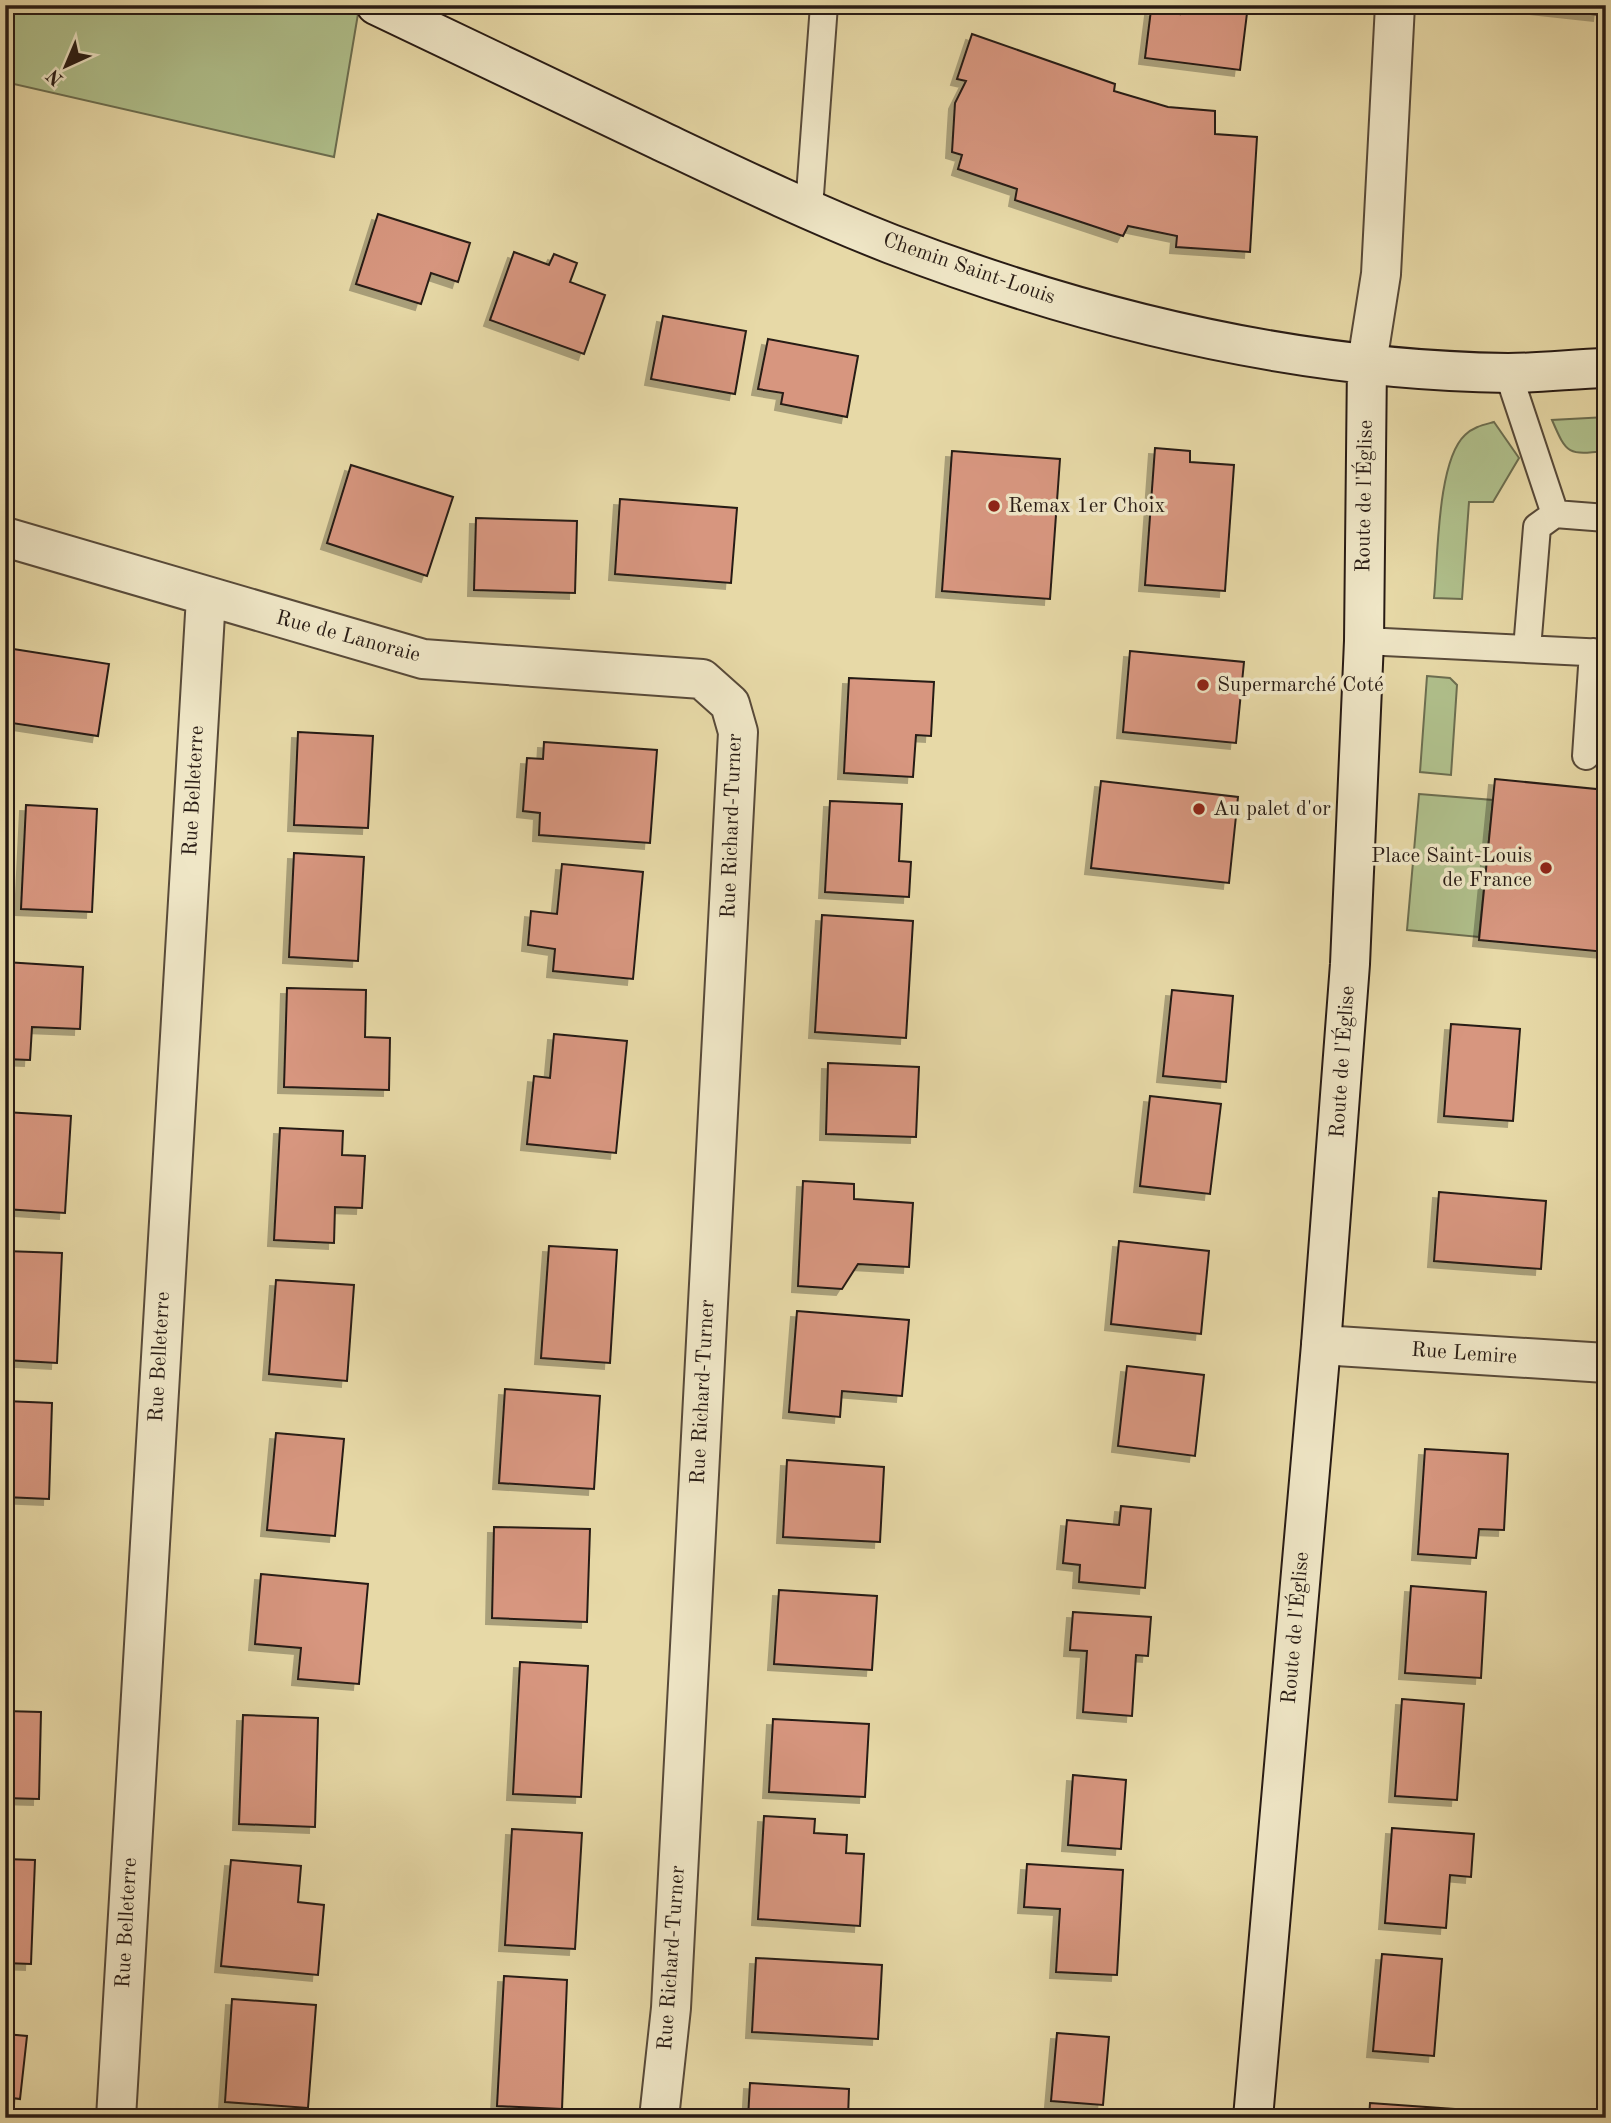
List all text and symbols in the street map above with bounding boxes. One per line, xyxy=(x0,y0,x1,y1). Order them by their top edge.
north arrow xyxy=(32,32,102,102)
text: N xyxy=(44,64,68,88)
street label: Chemin Saint-Louis xyxy=(880,230,1058,308)
street label: Route de l'Église xyxy=(1349,419,1377,573)
place label: Remax 1er Choix xyxy=(1008,496,1165,517)
marker: Remax 1er Choix xyxy=(986,498,1002,514)
street label: Rue de Lanoraie xyxy=(273,608,423,666)
place label: Supermarché Coté xyxy=(1217,675,1384,696)
marker: Supermarché Coté xyxy=(1195,677,1211,693)
street label: Rue Belleterre xyxy=(180,725,208,857)
street label: Rue Richard-Turner xyxy=(718,733,746,919)
place label: Au palet d'or xyxy=(1213,799,1331,820)
marker: Au palet d'or xyxy=(1191,801,1207,817)
place label: Place Saint-Louis de France xyxy=(1371,846,1532,891)
marker: Place Saint-Louis de France xyxy=(1538,860,1554,876)
street label: Route de l'Église xyxy=(1323,985,1359,1139)
street label: Rue Belleterre xyxy=(146,1291,174,1423)
street label: Rue Richard-Turner xyxy=(688,1299,718,1485)
street label: Rue Lemire xyxy=(1410,1340,1518,1368)
street label: Route de l'Église xyxy=(1275,1551,1313,1705)
street label: Rue Belleterre xyxy=(113,1857,141,1989)
street label: Rue Richard-Turner xyxy=(655,1865,689,2051)

